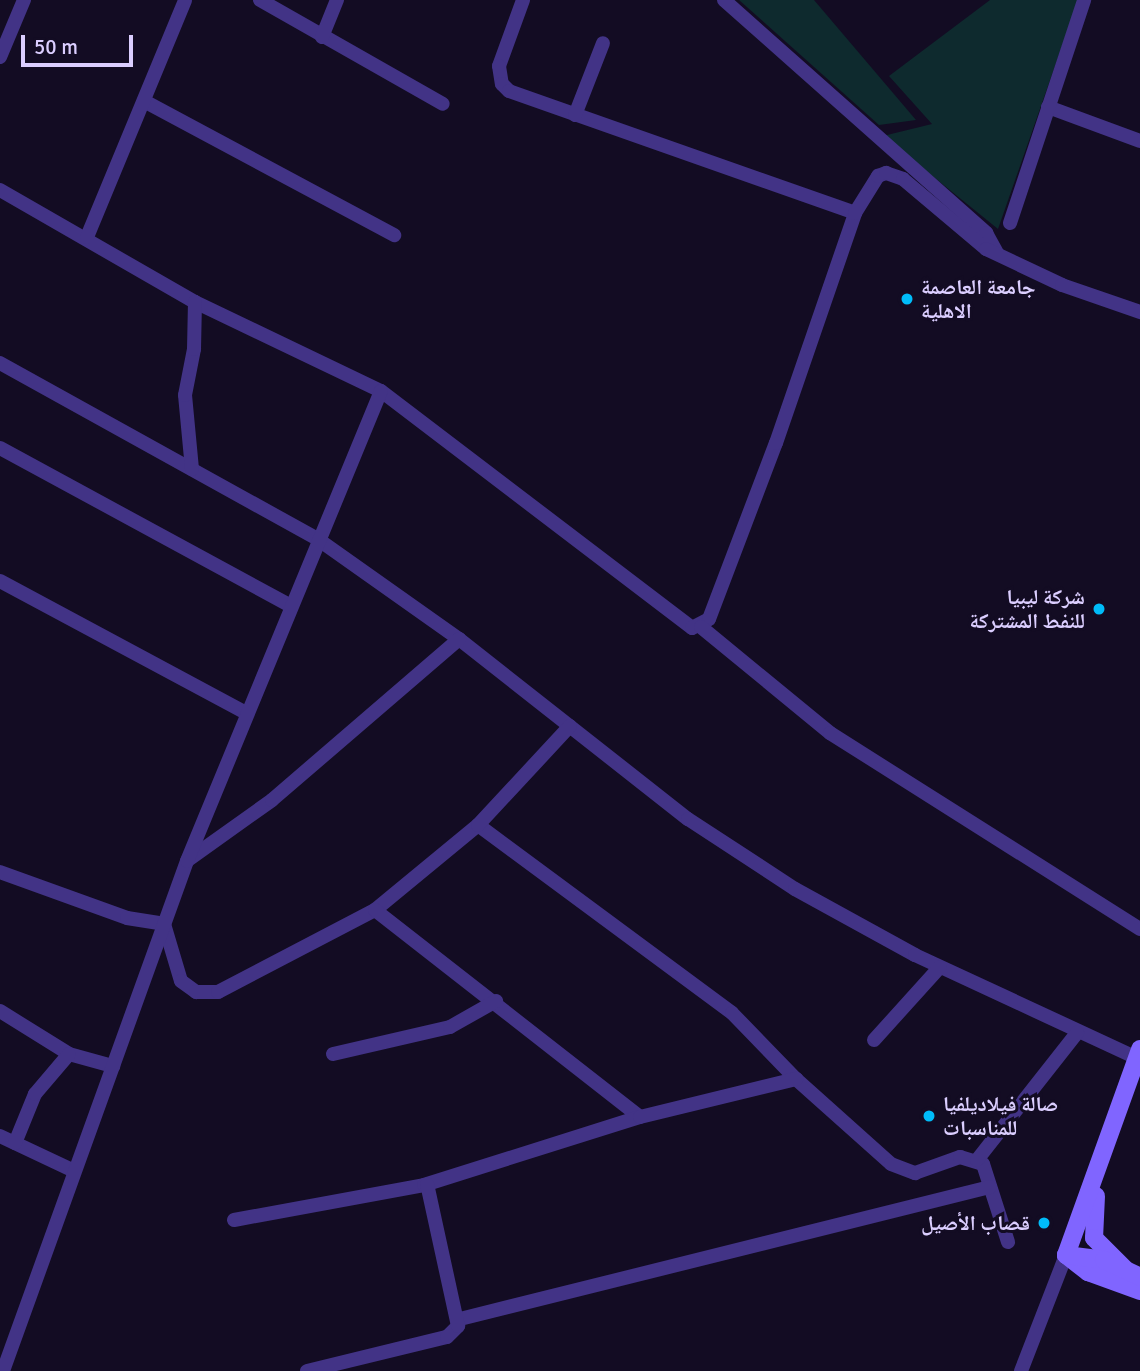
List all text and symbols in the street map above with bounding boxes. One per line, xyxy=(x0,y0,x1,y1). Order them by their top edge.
scale bar xyxy=(24,21,136,65)
text: 50 m xyxy=(34,34,78,60)
place label: جامعة العاصمة الاهلية xyxy=(921,274,1036,324)
marker: جامعة العاصمة الاهلية xyxy=(899,291,915,307)
place label: شركة ليبيا للنفط المشتركة xyxy=(969,584,1085,634)
marker: شركة ليبيا للنفط المشتركة xyxy=(1091,601,1107,617)
place label: صالة فيلاديلفيا للمناسبات xyxy=(943,1091,1058,1141)
marker: صالة فيلاديلفيا للمناسبات xyxy=(921,1108,937,1124)
place label: قصاب الأصيل xyxy=(921,1210,1030,1236)
marker: قصاب الأصيل xyxy=(1036,1215,1052,1231)

